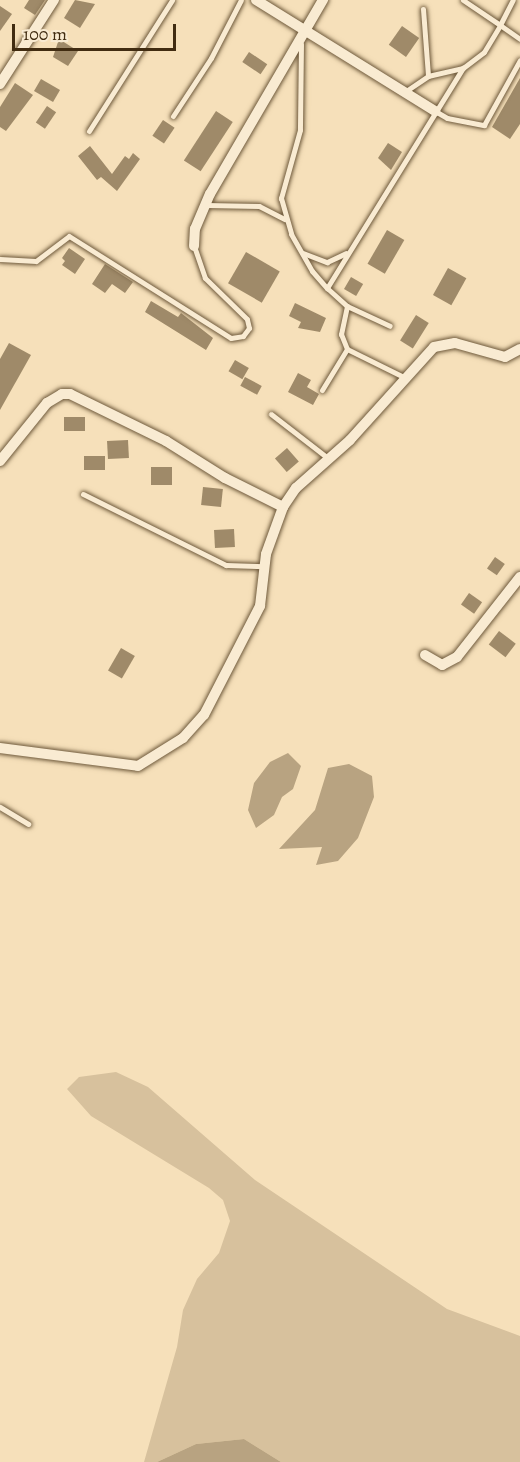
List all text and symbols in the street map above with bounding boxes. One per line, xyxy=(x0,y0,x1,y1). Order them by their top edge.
scale bar xyxy=(15,12,178,50)
text: 100 m xyxy=(23,22,67,46)

